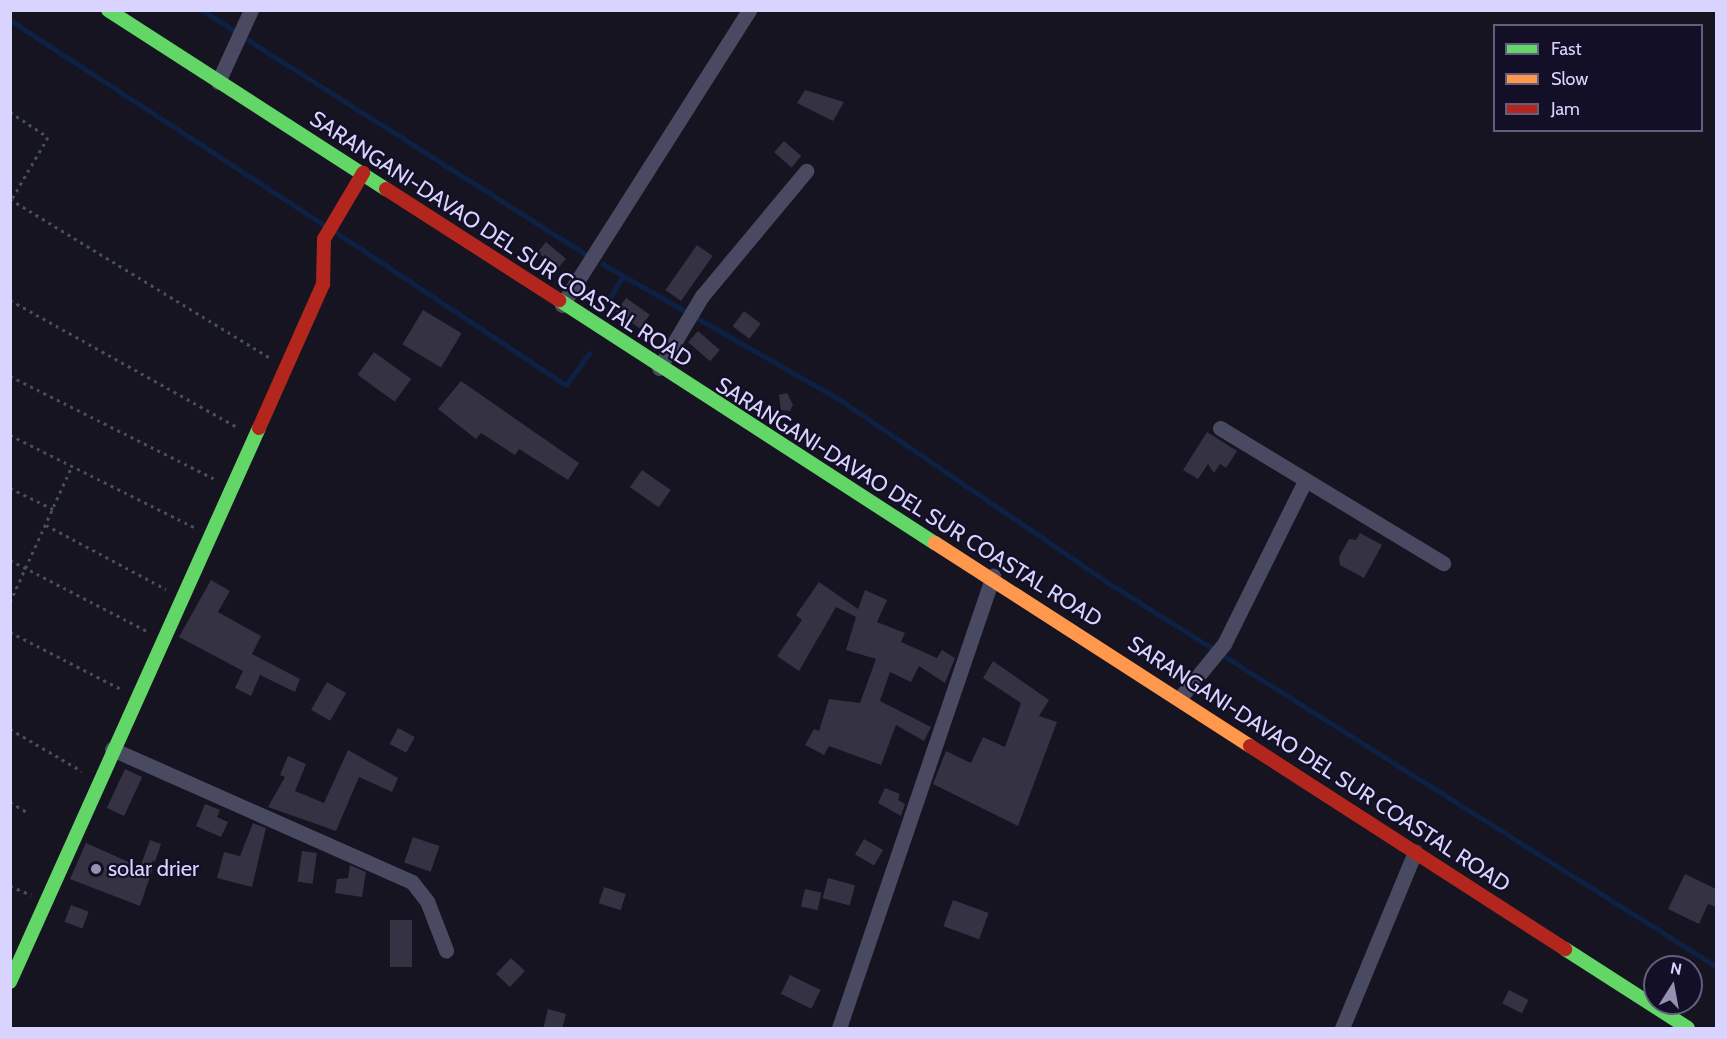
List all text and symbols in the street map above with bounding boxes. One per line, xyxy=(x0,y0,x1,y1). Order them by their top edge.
legend xyxy=(1493,24,1703,132)
text: Fast xyxy=(1551,38,1582,60)
text: Slow xyxy=(1551,68,1588,90)
text: Jam xyxy=(1551,98,1580,120)
street label: SARANGANI-DAVAO DEL SUR COASTAL ROAD xyxy=(305,105,697,373)
street label: SARANGANI-DAVAO DEL SUR COASTAL ROAD xyxy=(711,372,1107,632)
street label: SARANGANI-DAVAO DEL SUR COASTAL ROAD xyxy=(1123,630,1515,898)
place label: solar drier xyxy=(108,856,199,882)
marker: solar drier xyxy=(89,862,103,876)
north arrow xyxy=(1643,955,1703,1015)
text: N xyxy=(1669,958,1684,979)

